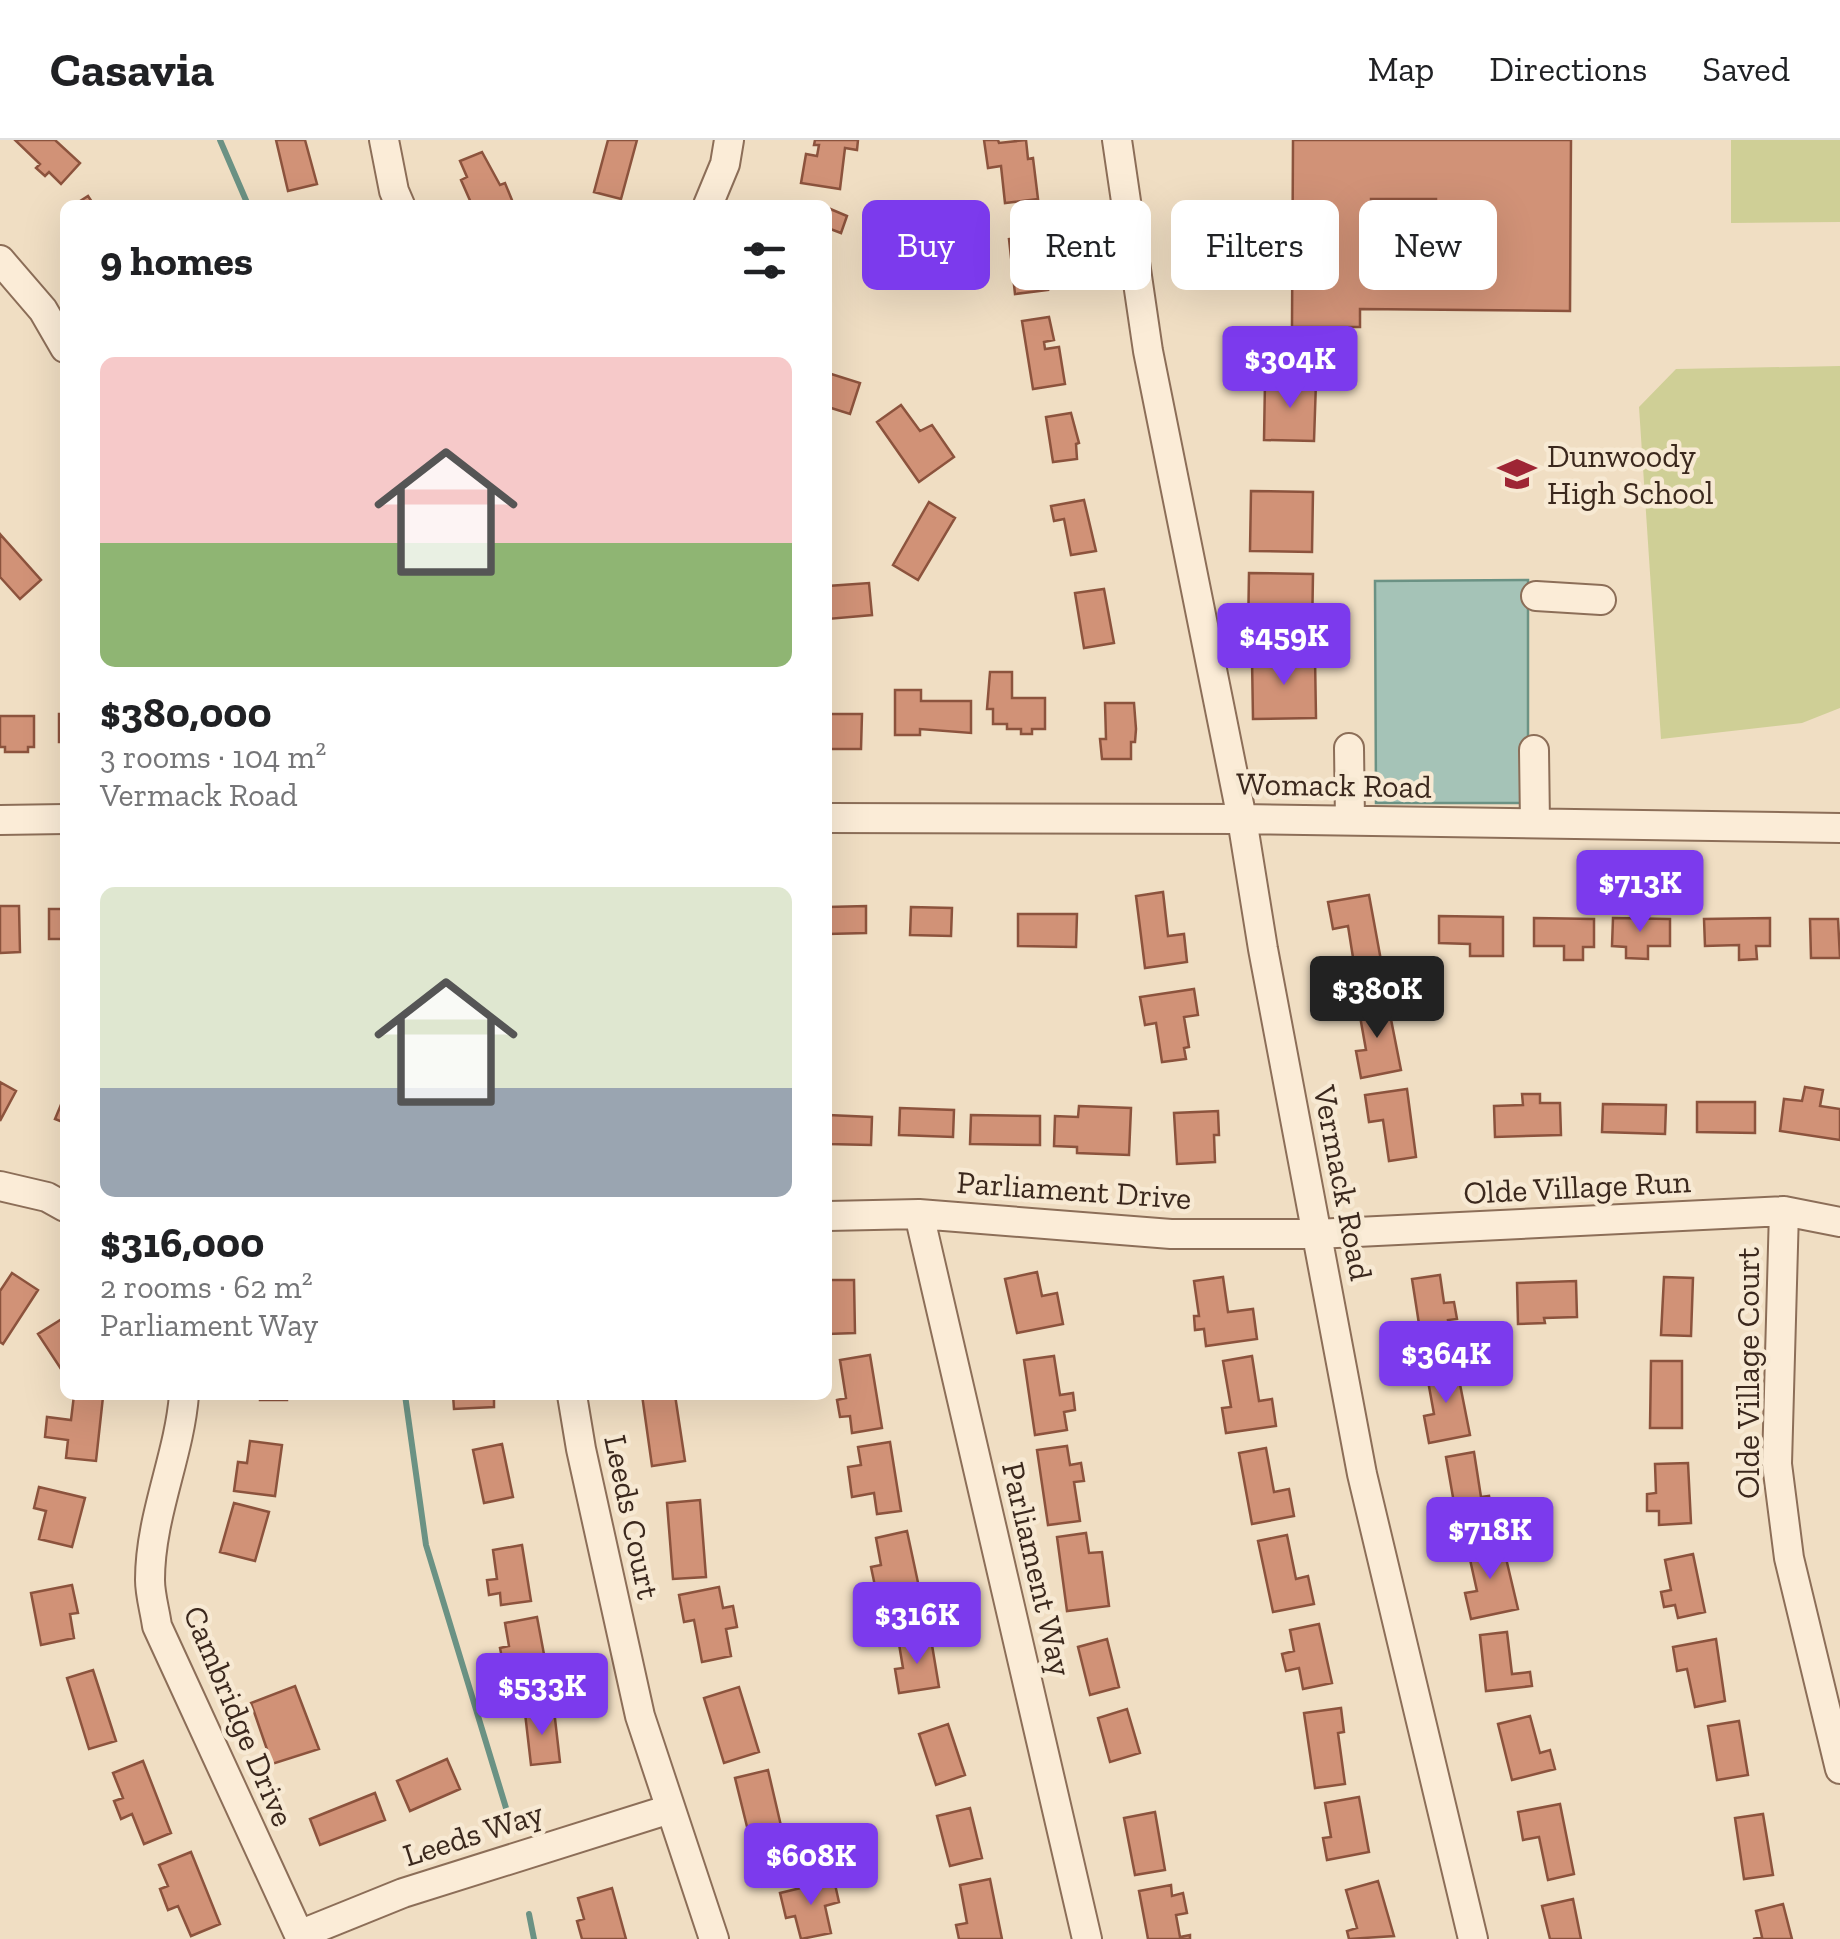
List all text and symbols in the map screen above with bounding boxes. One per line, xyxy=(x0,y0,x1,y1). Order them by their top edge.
text: Casavia xyxy=(50,41,215,98)
text: Map xyxy=(1368,48,1434,90)
text: Directions xyxy=(1489,48,1647,90)
text: Saved xyxy=(1702,48,1790,90)
chip: Buy xyxy=(862,200,990,290)
chip: Rent xyxy=(1010,200,1151,290)
chip: Filters xyxy=(1171,200,1339,290)
chip: New xyxy=(1359,200,1497,290)
icon: filters xyxy=(737,233,792,288)
text: 9 homes xyxy=(100,235,253,286)
pin: $304K xyxy=(1220,326,1360,411)
text: $304K xyxy=(1244,339,1336,377)
icon: home xyxy=(356,422,536,602)
place label: Dunwoody High School xyxy=(1547,437,1714,512)
school or university icon: Dunwoody High School xyxy=(1496,453,1538,495)
pin: $459K xyxy=(1214,603,1354,688)
text: $459K xyxy=(1239,616,1329,654)
text: $380,000 xyxy=(100,687,272,738)
text: 3 rooms · 104 m² xyxy=(100,738,326,776)
street label: Womack Road xyxy=(1236,764,1432,806)
text: Vermack Road xyxy=(100,776,298,814)
pin: $713K xyxy=(1570,850,1710,935)
text: $713K xyxy=(1598,863,1682,901)
icon: home xyxy=(356,952,536,1132)
pin: $380K xyxy=(1307,956,1447,1041)
text: $380K xyxy=(1332,969,1422,1007)
street label: Vermack Road xyxy=(1305,1081,1381,1284)
street label: Olde Village Run xyxy=(1462,1162,1692,1212)
street label: Parliament Drive xyxy=(955,1163,1193,1217)
text: $316,000 xyxy=(100,1217,264,1268)
street label: Olde Village Court xyxy=(1729,1247,1767,1499)
text: 2 rooms · 62 m² xyxy=(100,1268,313,1306)
text: Parliament Way xyxy=(100,1306,318,1344)
pin: $364K xyxy=(1376,1321,1516,1406)
text: $364K xyxy=(1401,1334,1491,1372)
street label: Leeds Court xyxy=(596,1432,668,1603)
street label: Parliament Way xyxy=(994,1458,1080,1680)
pin: $718K xyxy=(1420,1497,1560,1582)
text: $718K xyxy=(1448,1510,1532,1548)
pin: $316K xyxy=(847,1582,987,1667)
text: $316K xyxy=(875,1595,959,1633)
street label: Cambridge Drive xyxy=(175,1600,303,1832)
pin: $533K xyxy=(472,1653,612,1738)
text: $533K xyxy=(498,1666,586,1704)
street label: Leeds Way xyxy=(398,1793,548,1874)
pin: $608K xyxy=(741,1823,881,1908)
text: $608K xyxy=(766,1836,856,1874)

